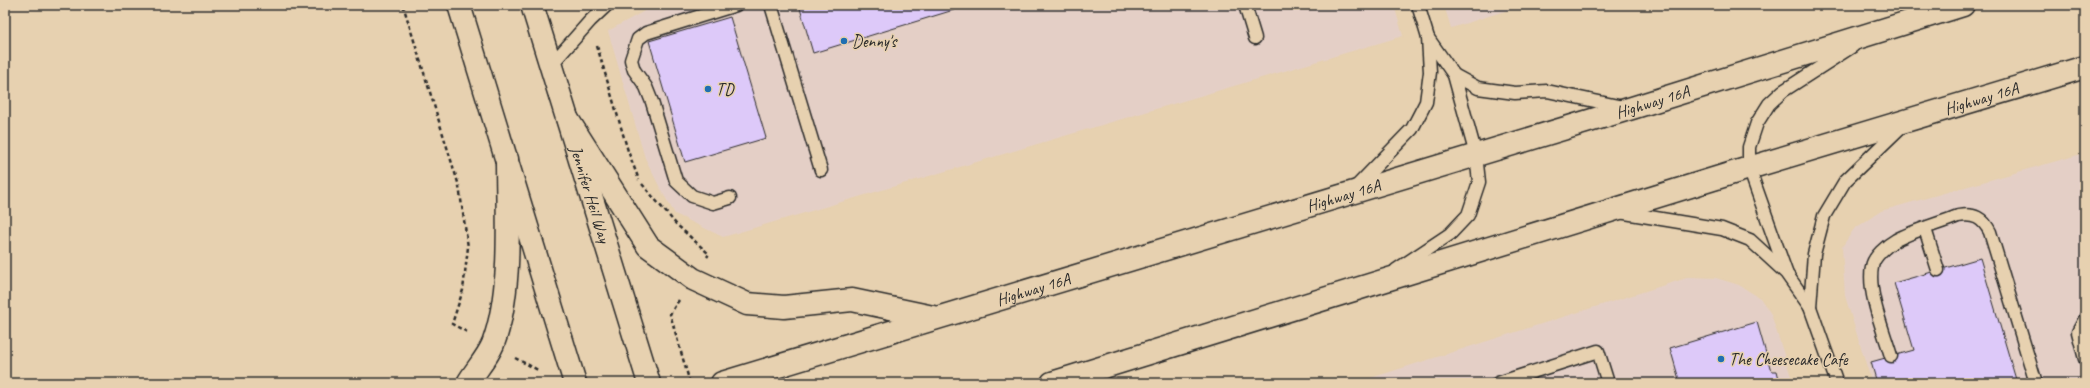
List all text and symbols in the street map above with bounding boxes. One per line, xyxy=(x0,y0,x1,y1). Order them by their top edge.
place label: Denny's xyxy=(852,31,899,52)
marker: Denny's xyxy=(839,36,849,46)
street label: Highway 16A xyxy=(1942,77,2022,119)
place label: TD xyxy=(716,79,735,100)
street label: Highway 16A xyxy=(1613,80,1693,123)
marker: TD xyxy=(703,84,713,94)
street label: Jennifer Heil Way xyxy=(565,142,616,246)
street label: Highway 16A xyxy=(1304,174,1384,216)
street label: Highway 16A xyxy=(994,268,1074,310)
place label: The Cheesecake Cafe xyxy=(1729,349,1849,370)
marker: The Cheesecake Cafe xyxy=(1716,354,1726,364)

